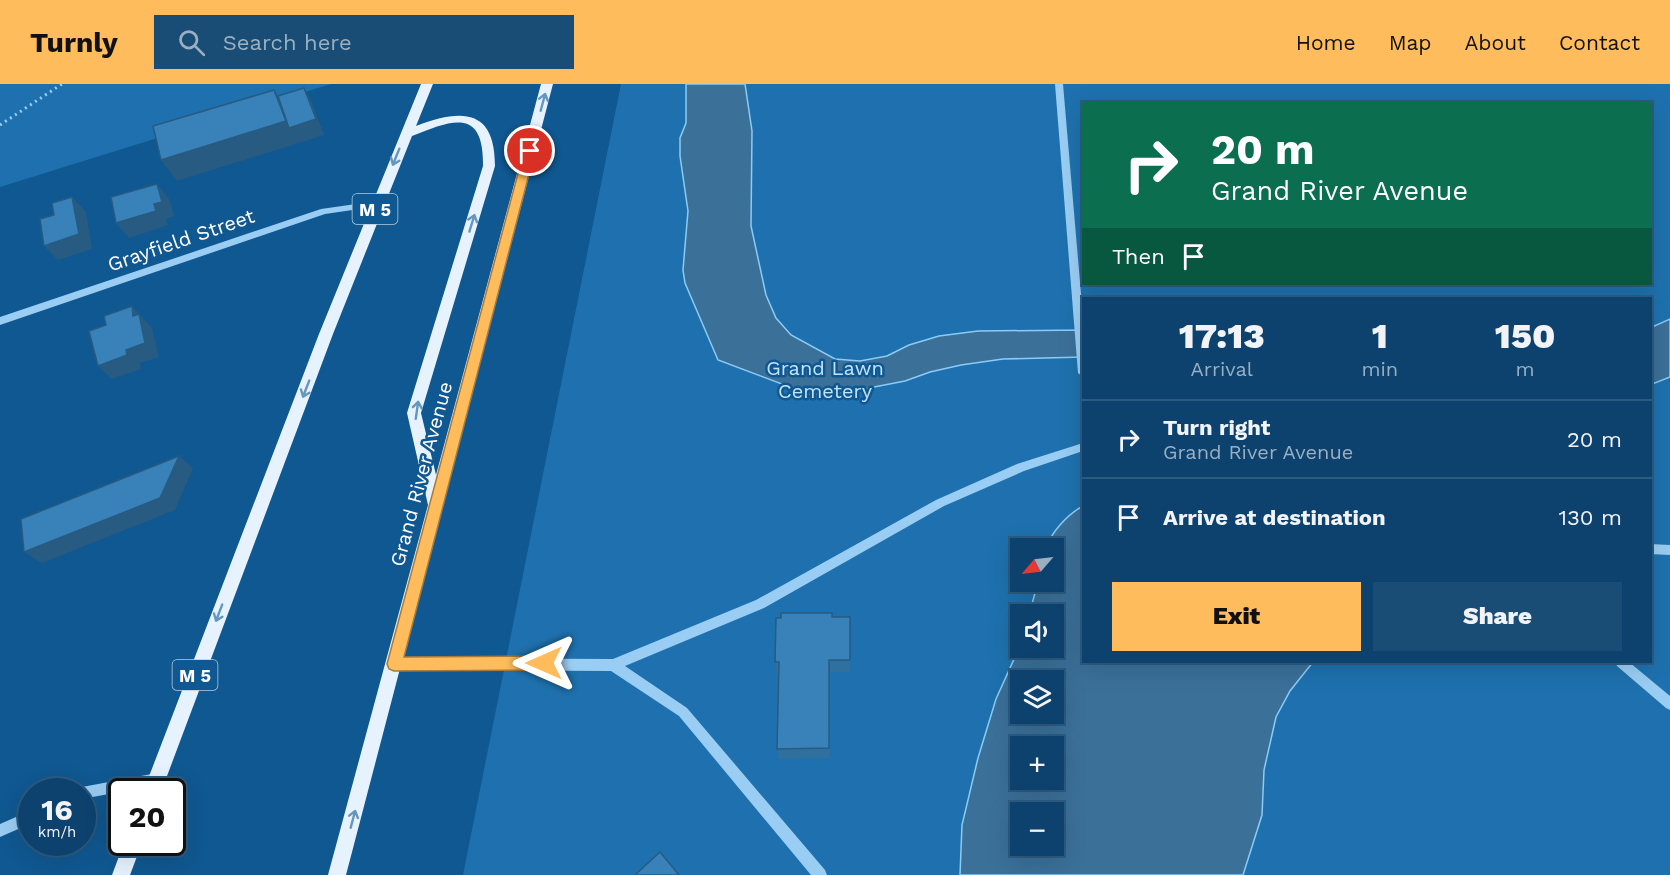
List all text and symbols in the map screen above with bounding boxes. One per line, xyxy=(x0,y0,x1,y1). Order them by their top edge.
search box xyxy=(154,15,574,69)
text: Turnly xyxy=(30,26,118,59)
icon: search xyxy=(175,26,208,59)
text: Search here xyxy=(223,30,352,55)
text: Home xyxy=(1296,30,1356,55)
text: Map xyxy=(1389,30,1432,55)
text: About xyxy=(1465,30,1526,55)
text: Contact xyxy=(1559,30,1640,55)
one-way arrow xyxy=(537,93,549,112)
pin xyxy=(504,125,555,176)
text: 20 m xyxy=(1211,125,1315,174)
icon: right xyxy=(1112,126,1190,204)
icon: arrive xyxy=(513,134,546,167)
one-way arrow xyxy=(390,148,401,166)
text: Grand River Avenue xyxy=(1211,175,1468,207)
road number: M 5 xyxy=(352,194,398,224)
street label: Grayfield Street xyxy=(104,203,258,276)
one-way arrow xyxy=(467,214,478,233)
icon: arrive xyxy=(1177,240,1210,273)
text: Then xyxy=(1112,244,1165,269)
text: 17:13 xyxy=(1179,315,1265,357)
text: 1 xyxy=(1372,315,1388,357)
text: 150 xyxy=(1495,315,1555,357)
park label: Grand Lawn Cemetery xyxy=(766,356,884,403)
text: Arrival xyxy=(1191,357,1253,381)
text: min xyxy=(1361,357,1398,381)
text: m xyxy=(1516,357,1535,381)
one-way arrow xyxy=(299,379,310,398)
street label: Grand River Avenue xyxy=(385,379,457,569)
one-way arrow xyxy=(412,400,423,420)
text: Turn right xyxy=(1163,415,1270,440)
icon: right xyxy=(1112,423,1145,456)
text: 20 m xyxy=(1567,427,1622,452)
text: Grand River Avenue xyxy=(1163,440,1353,464)
icon: arrive xyxy=(1112,501,1145,534)
text: Arrive at destination xyxy=(1163,505,1386,530)
text: 130 m xyxy=(1558,505,1622,530)
north arrow xyxy=(1010,538,1064,592)
map controls xyxy=(1010,538,1064,856)
button: Exit xyxy=(1112,582,1361,651)
button: Share xyxy=(1373,582,1622,651)
one-way arrow xyxy=(213,603,224,622)
button: sound xyxy=(1010,604,1064,658)
position arrow xyxy=(512,631,576,695)
road number: M 5 xyxy=(172,660,218,690)
button: layers xyxy=(1010,670,1064,724)
button: + xyxy=(1010,736,1064,790)
speed limit sign: 20 xyxy=(108,778,186,856)
text: 16 xyxy=(41,792,73,827)
button: − xyxy=(1010,802,1064,856)
one-way arrow xyxy=(347,809,359,828)
text: km/h xyxy=(38,823,76,841)

